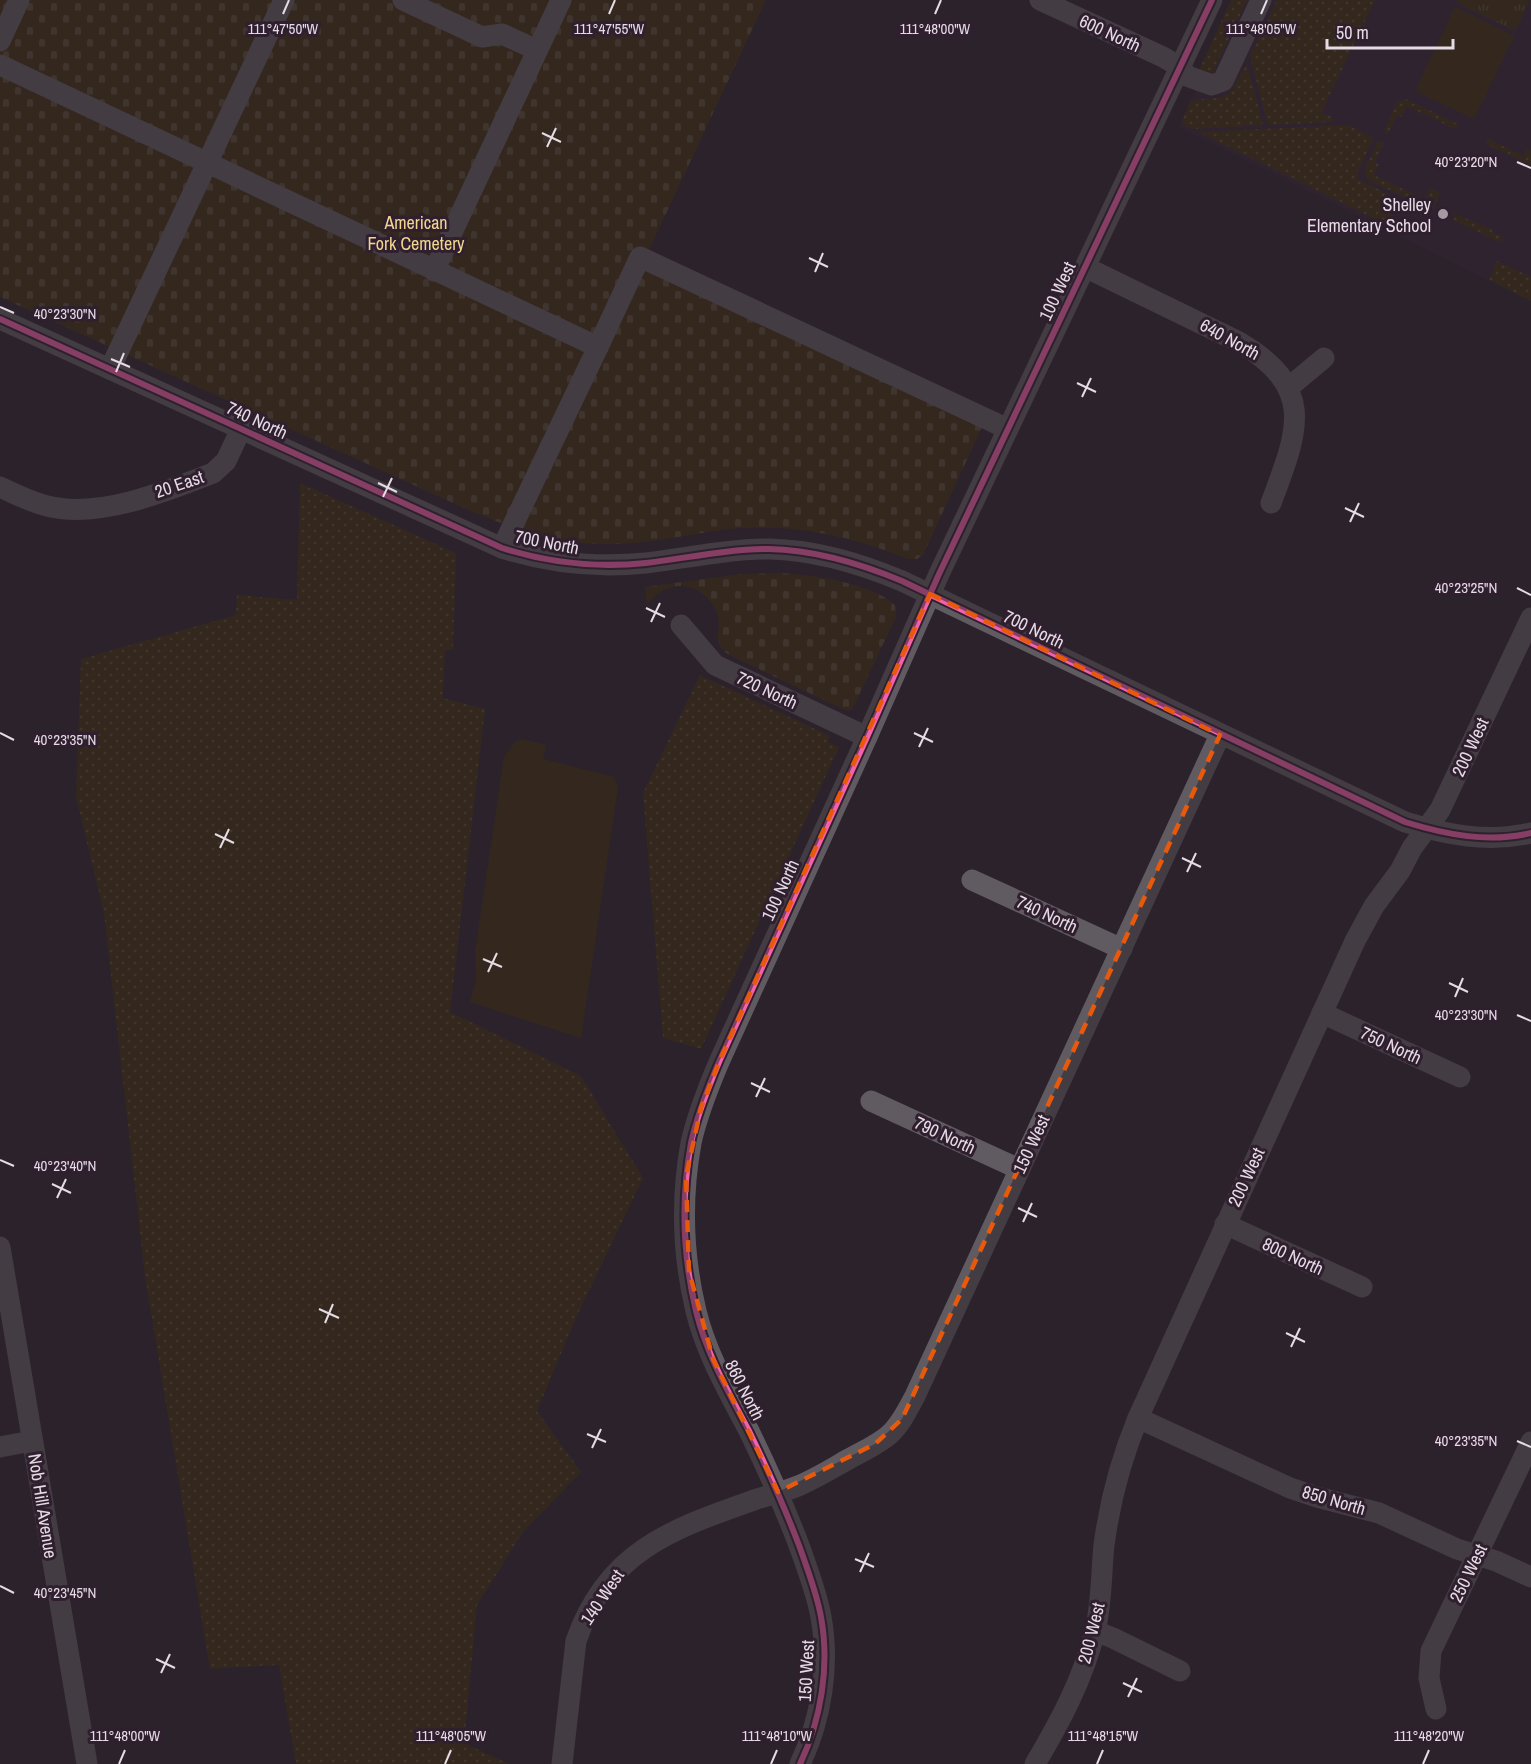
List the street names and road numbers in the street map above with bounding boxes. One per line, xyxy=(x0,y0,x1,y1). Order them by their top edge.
street label: 600 North xyxy=(1075,8,1145,58)
street label: 100 West xyxy=(1033,258,1081,324)
street label: 640 North xyxy=(1196,312,1264,366)
street label: 740 North xyxy=(222,395,292,445)
street label: 20 East xyxy=(151,464,207,504)
street label: 700 North xyxy=(513,524,581,560)
street label: 700 North xyxy=(999,604,1069,654)
street label: 720 North xyxy=(732,665,802,715)
street label: 200 West xyxy=(1446,714,1494,780)
street label: 100 North xyxy=(755,855,805,925)
street label: 740 North xyxy=(1012,889,1082,939)
street label: 750 North xyxy=(1356,1020,1426,1070)
street label: 790 North xyxy=(910,1110,980,1160)
street label: 150 West xyxy=(1007,1111,1055,1177)
street label: 200 West xyxy=(1222,1144,1270,1210)
street label: 800 North xyxy=(1258,1231,1328,1281)
street label: 860 North xyxy=(719,1355,771,1425)
street label: Nob Hill Avenue xyxy=(22,1452,64,1560)
street label: 850 North xyxy=(1299,1479,1369,1521)
street label: 250 West xyxy=(1443,1540,1493,1606)
street label: 140 West xyxy=(574,1564,630,1630)
street label: 200 West xyxy=(1071,1600,1111,1666)
street label: 150 West xyxy=(792,1639,820,1703)

